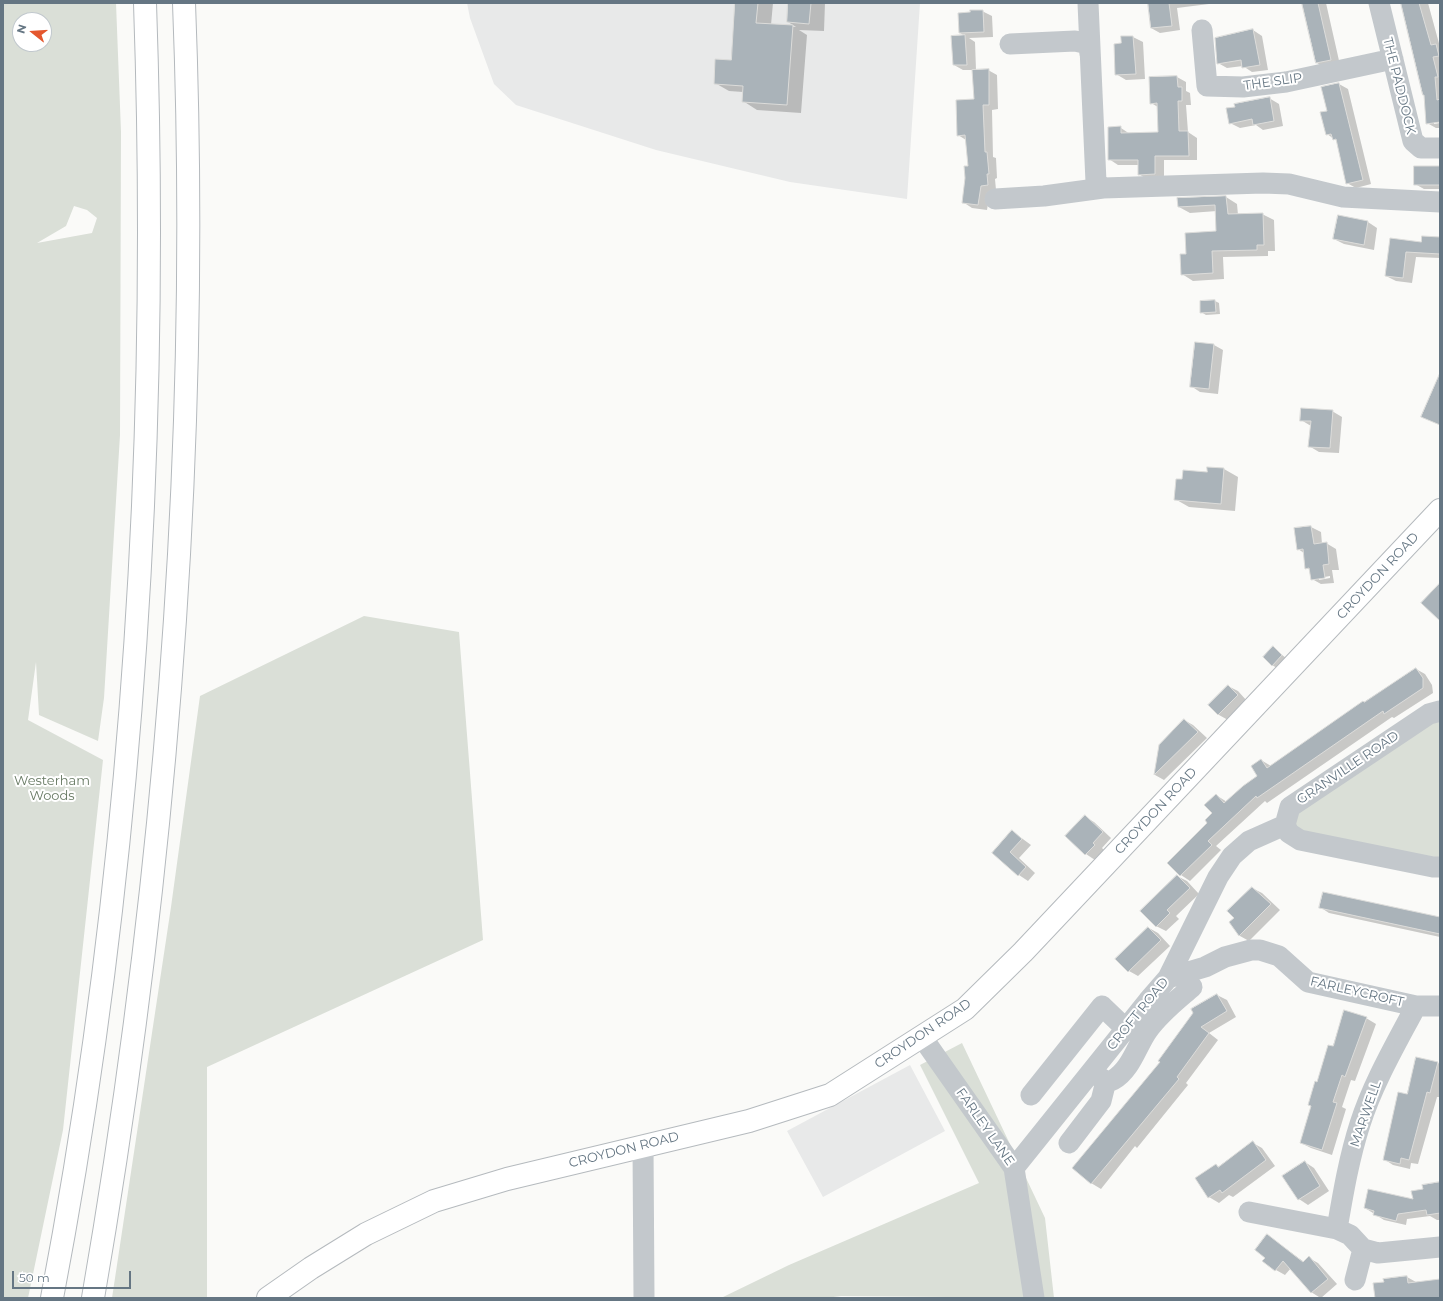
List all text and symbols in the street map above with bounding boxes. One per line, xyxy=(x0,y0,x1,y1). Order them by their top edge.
north arrow xyxy=(12,12,52,52)
text: N xyxy=(13,22,29,35)
street label: THE PADDOCK xyxy=(1379,36,1419,136)
street label: THE SLIP xyxy=(1243,70,1303,94)
street label: CROYDON ROAD xyxy=(1334,529,1422,623)
street label: GRANVILLE ROAD xyxy=(1294,728,1402,808)
street label: CROYDON ROAD xyxy=(1112,764,1200,858)
park label: Westerham Woods xyxy=(14,773,90,804)
street label: FARLEYCROFT xyxy=(1309,974,1405,1010)
street label: CROFT ROAD xyxy=(1104,975,1172,1053)
street label: CROYDON ROAD xyxy=(872,996,974,1072)
street label: MARWELL xyxy=(1347,1079,1385,1149)
street label: FARLEY LANE xyxy=(953,1085,1017,1169)
street label: CROYDON ROAD xyxy=(567,1129,681,1171)
scale bar xyxy=(14,1263,133,1289)
text: 50 m xyxy=(19,1270,50,1285)

